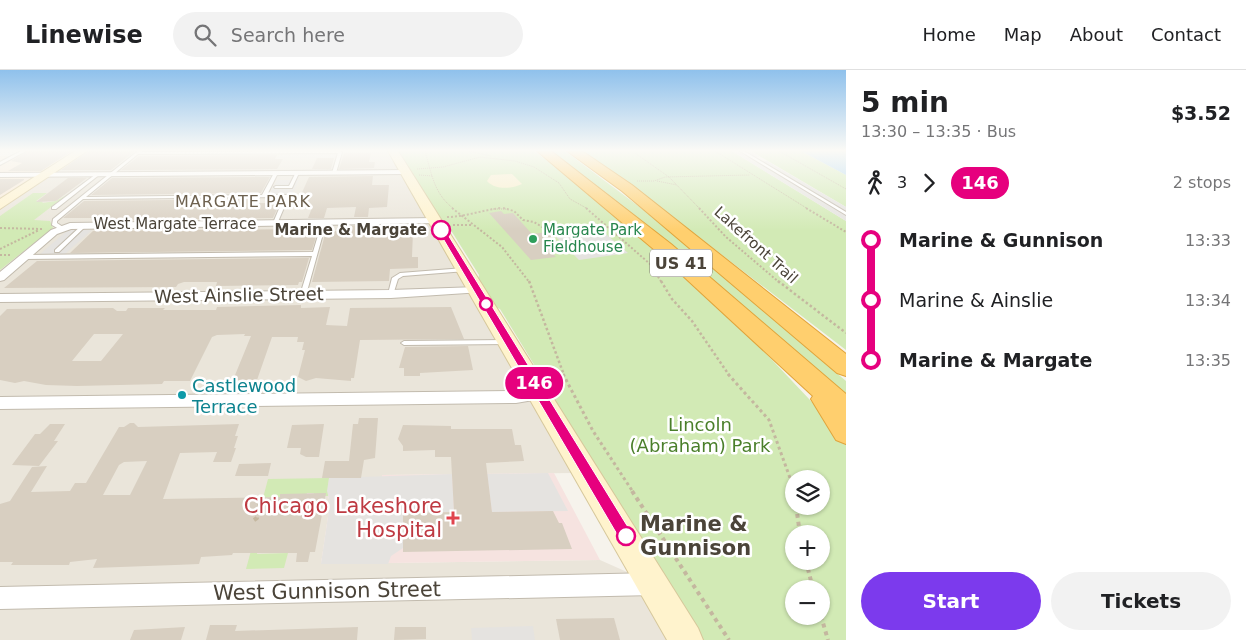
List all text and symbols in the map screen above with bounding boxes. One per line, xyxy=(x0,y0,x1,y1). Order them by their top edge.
search box xyxy=(173,12,523,57)
text: Linewise xyxy=(25,21,143,49)
icon: search xyxy=(191,21,219,49)
text: Search here xyxy=(231,24,345,46)
text: Home xyxy=(923,24,976,45)
text: Map xyxy=(1004,24,1042,45)
text: About xyxy=(1070,24,1123,45)
text: Contact xyxy=(1151,24,1221,45)
text: 5 min xyxy=(861,86,949,119)
text: $3.52 xyxy=(1171,102,1231,124)
text: 13:30 – 13:35 · Bus xyxy=(861,122,1016,141)
icon: walk xyxy=(861,169,889,197)
icon: forward xyxy=(915,169,943,197)
text: 146 xyxy=(961,172,999,193)
text: 3 xyxy=(897,173,907,192)
text: 2 stops xyxy=(1173,173,1231,192)
district label: MARGATE PARK xyxy=(175,192,311,211)
street label: Lakefront Trail xyxy=(711,203,801,287)
street label: West Margate Terrace xyxy=(94,215,256,233)
marker: Marine & Margate xyxy=(431,220,451,240)
place label: Marine & Margate xyxy=(274,221,427,239)
place label: Margate Park Fieldhouse xyxy=(543,221,642,256)
text: Marine & Gunnison xyxy=(899,229,1103,251)
text: 13:33 xyxy=(1185,231,1231,250)
marker: Margate Park Fieldhouse xyxy=(527,233,539,245)
road number: US 41 xyxy=(650,250,712,277)
street label: West Ainslie Street xyxy=(154,283,324,307)
text: Marine & Ainslie xyxy=(899,289,1053,311)
text: 13:34 xyxy=(1185,291,1231,310)
unlabelled marker xyxy=(479,297,493,311)
text: Marine & Margate xyxy=(899,349,1092,371)
text: 13:35 xyxy=(1185,351,1231,370)
line badge: 146 xyxy=(505,367,563,399)
text: 146 xyxy=(515,372,553,393)
place label: Castlewood Terrace xyxy=(191,375,296,417)
marker: Castlewood Terrace xyxy=(176,389,188,401)
park label: Lincoln (Abraham) Park xyxy=(630,414,771,456)
map controls xyxy=(785,470,830,625)
button: layers xyxy=(785,470,830,515)
place label: Chicago Lakeshore Hospital xyxy=(244,494,442,542)
marker: Chicago Lakeshore Hospital xyxy=(446,511,460,525)
place label: Marine & Gunnison xyxy=(640,512,751,560)
button: + xyxy=(785,525,830,570)
marker: Marine & Gunnison xyxy=(616,526,636,546)
button: Start xyxy=(861,572,1041,630)
button: Tickets xyxy=(1051,572,1231,630)
street label: West Gunnison Street xyxy=(213,577,441,605)
button: − xyxy=(785,580,830,625)

